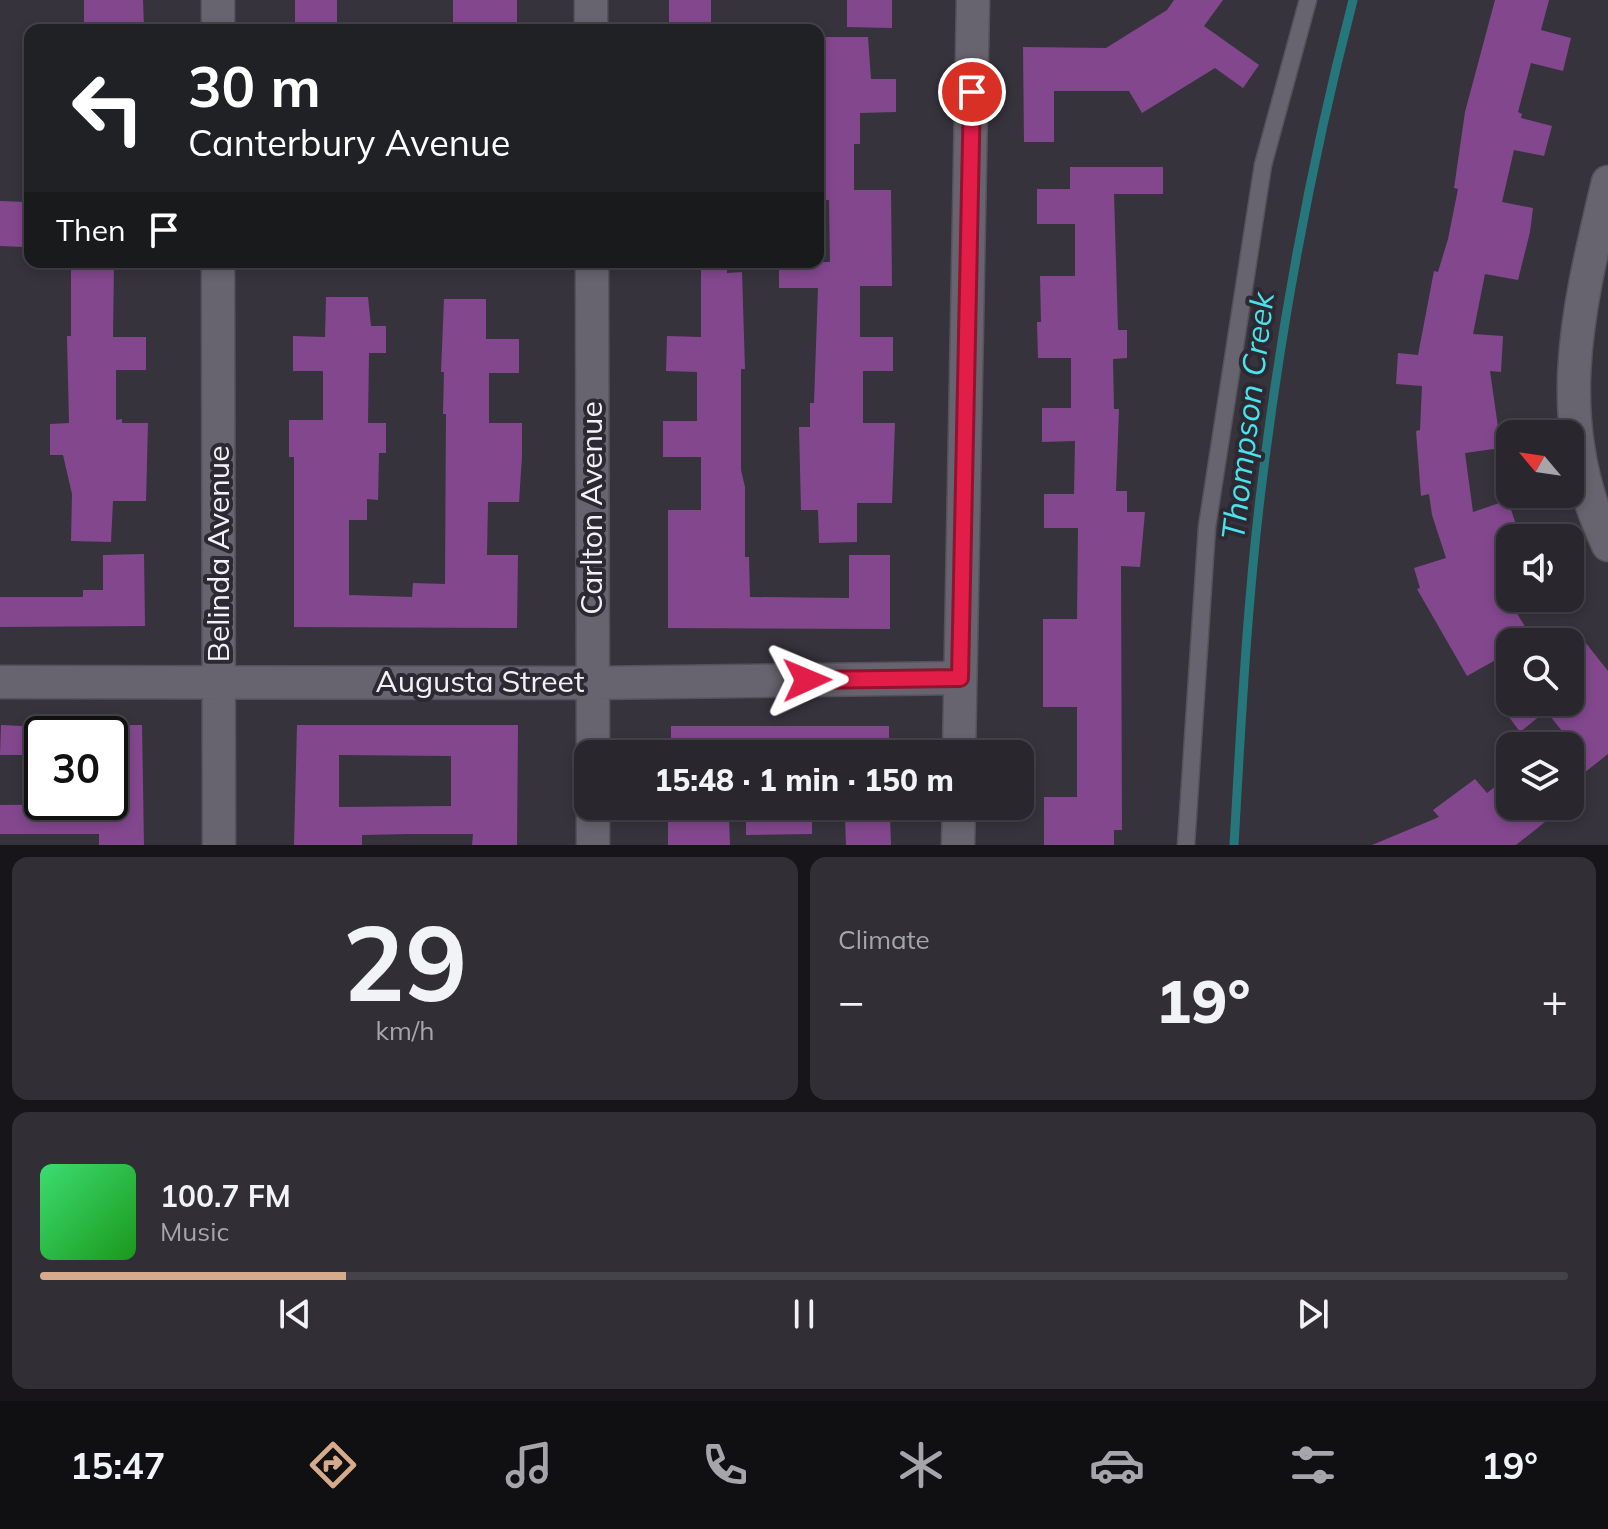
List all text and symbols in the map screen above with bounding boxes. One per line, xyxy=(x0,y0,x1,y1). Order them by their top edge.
text: 30 m xyxy=(188,51,321,121)
icon: left xyxy=(56,56,160,160)
pin xyxy=(938,58,1006,126)
icon: arrive xyxy=(950,70,994,114)
text: Canterbury Avenue xyxy=(188,120,510,165)
icon: arrive xyxy=(142,208,186,252)
text: Then xyxy=(56,211,126,249)
water label: Thompson Creek xyxy=(1212,288,1282,542)
street label: Carlton Avenue xyxy=(572,401,610,615)
north arrow xyxy=(1496,420,1584,508)
map controls xyxy=(1496,420,1584,820)
street label: Belinda Avenue xyxy=(199,446,237,662)
button: sound xyxy=(1496,524,1584,612)
button: search xyxy=(1496,628,1584,716)
position arrow xyxy=(765,638,849,722)
street label: Augusta Street xyxy=(376,662,584,700)
speed limit sign: 30 xyxy=(24,716,128,820)
button: layers xyxy=(1496,732,1584,820)
text: 15:48 · 1 min · 150 m xyxy=(654,761,954,799)
text: 29 xyxy=(343,896,467,1027)
text: Climate xyxy=(838,923,930,956)
text: 19° xyxy=(1155,963,1251,1038)
text: − xyxy=(838,973,864,1028)
text: + xyxy=(1542,973,1568,1028)
text: km/h xyxy=(376,1014,434,1047)
text: 100.7 FM xyxy=(160,1177,291,1215)
text: Music xyxy=(160,1215,229,1248)
icon: previous xyxy=(273,1292,317,1336)
icon: pause xyxy=(782,1292,826,1336)
icon: next xyxy=(1291,1292,1335,1336)
icon: directions xyxy=(305,1437,361,1493)
icon: music xyxy=(501,1437,557,1493)
icon: phone xyxy=(697,1437,753,1493)
icon: climate xyxy=(893,1437,949,1493)
icon: car xyxy=(1089,1437,1145,1493)
icon: filters xyxy=(1285,1437,1341,1493)
text: 15:47 xyxy=(70,1443,165,1488)
text: 19° xyxy=(1481,1443,1538,1488)

